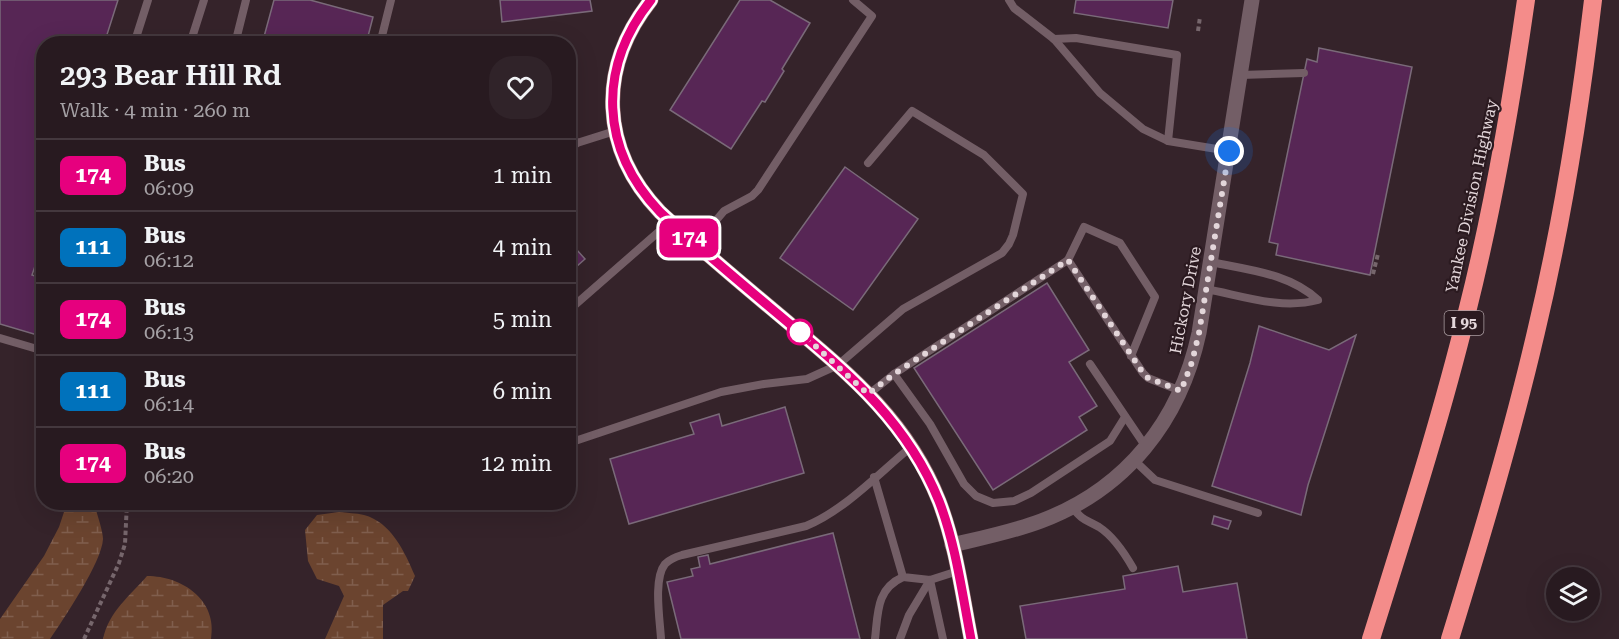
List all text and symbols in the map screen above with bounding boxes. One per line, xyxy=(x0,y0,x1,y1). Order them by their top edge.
button: heart xyxy=(489,56,552,119)
text: 293 Bear Hill Rd xyxy=(60,59,281,92)
street label: Yankee Division Highway xyxy=(1442,97,1501,294)
text: Walk · 4 min · 260 m xyxy=(60,98,250,122)
your location xyxy=(1214,136,1244,166)
text: Bus xyxy=(144,151,186,176)
text: 174 xyxy=(75,163,111,187)
text: 1 min xyxy=(493,163,552,188)
text: 06:09 xyxy=(144,176,194,200)
line badge: 174 xyxy=(654,218,724,258)
text: Bus xyxy=(144,223,186,248)
text: 174 xyxy=(671,226,707,250)
text: 111 xyxy=(75,235,111,259)
text: 4 min xyxy=(493,235,552,260)
street label: Hickory Drive xyxy=(1166,245,1205,355)
text: 06:12 xyxy=(144,248,194,272)
text: Bus xyxy=(144,295,186,320)
text: 174 xyxy=(75,307,111,331)
text: 5 min xyxy=(493,307,552,332)
road number: I 95 xyxy=(1444,311,1484,335)
unlabelled marker xyxy=(787,319,813,345)
text: 06:13 xyxy=(144,320,194,344)
text: Bus xyxy=(144,367,186,392)
text: 111 xyxy=(75,379,111,403)
text: 6 min xyxy=(493,379,552,404)
text: 06:14 xyxy=(144,392,194,416)
text: Bus xyxy=(144,439,186,464)
text: 174 xyxy=(75,451,111,475)
text: 12 min xyxy=(481,451,552,476)
text: 06:20 xyxy=(144,464,194,488)
map controls xyxy=(1546,567,1600,621)
button: layers xyxy=(1546,567,1600,621)

